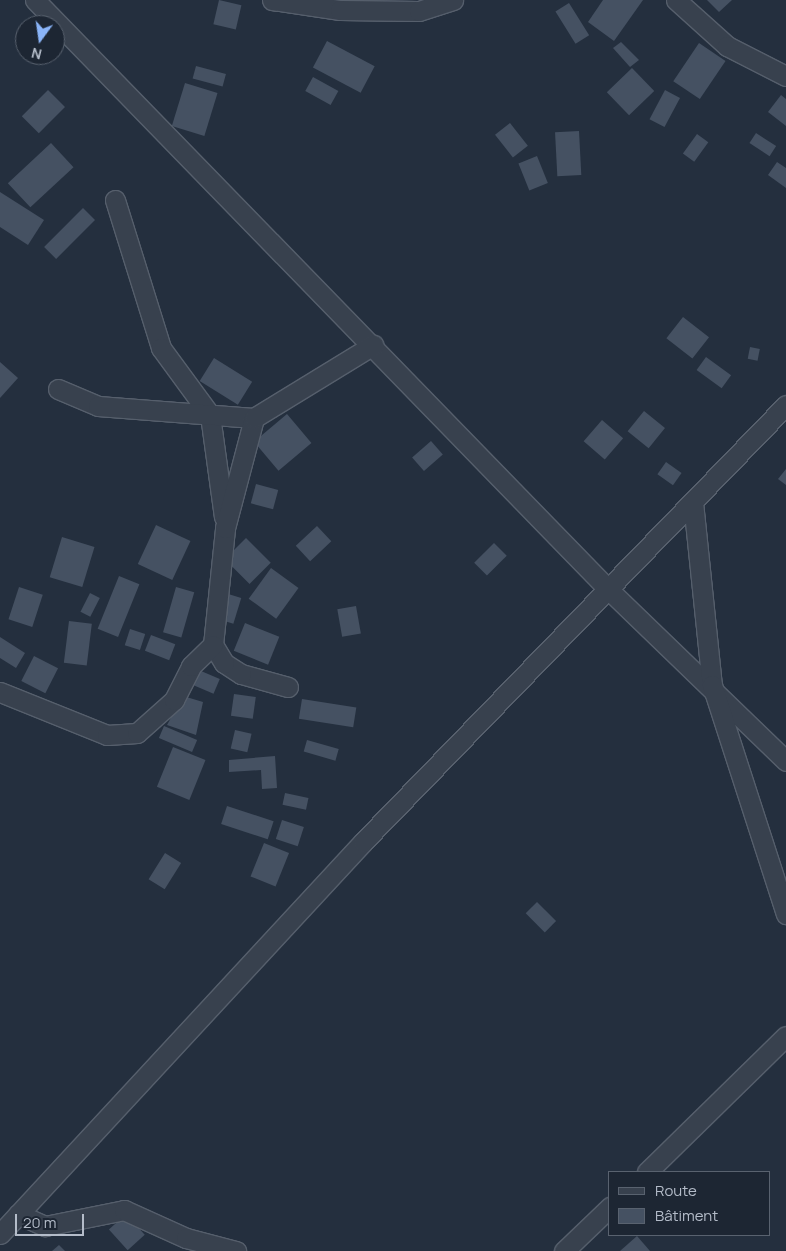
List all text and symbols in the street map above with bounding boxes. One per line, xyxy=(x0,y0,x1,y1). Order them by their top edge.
north arrow xyxy=(15,15,65,65)
text: N xyxy=(29,44,44,65)
legend xyxy=(608,1171,771,1236)
text: Route xyxy=(655,1180,697,1201)
scale bar xyxy=(18,1204,86,1236)
text: Bâtiment xyxy=(655,1205,718,1226)
text: 20 m xyxy=(23,1212,56,1233)

